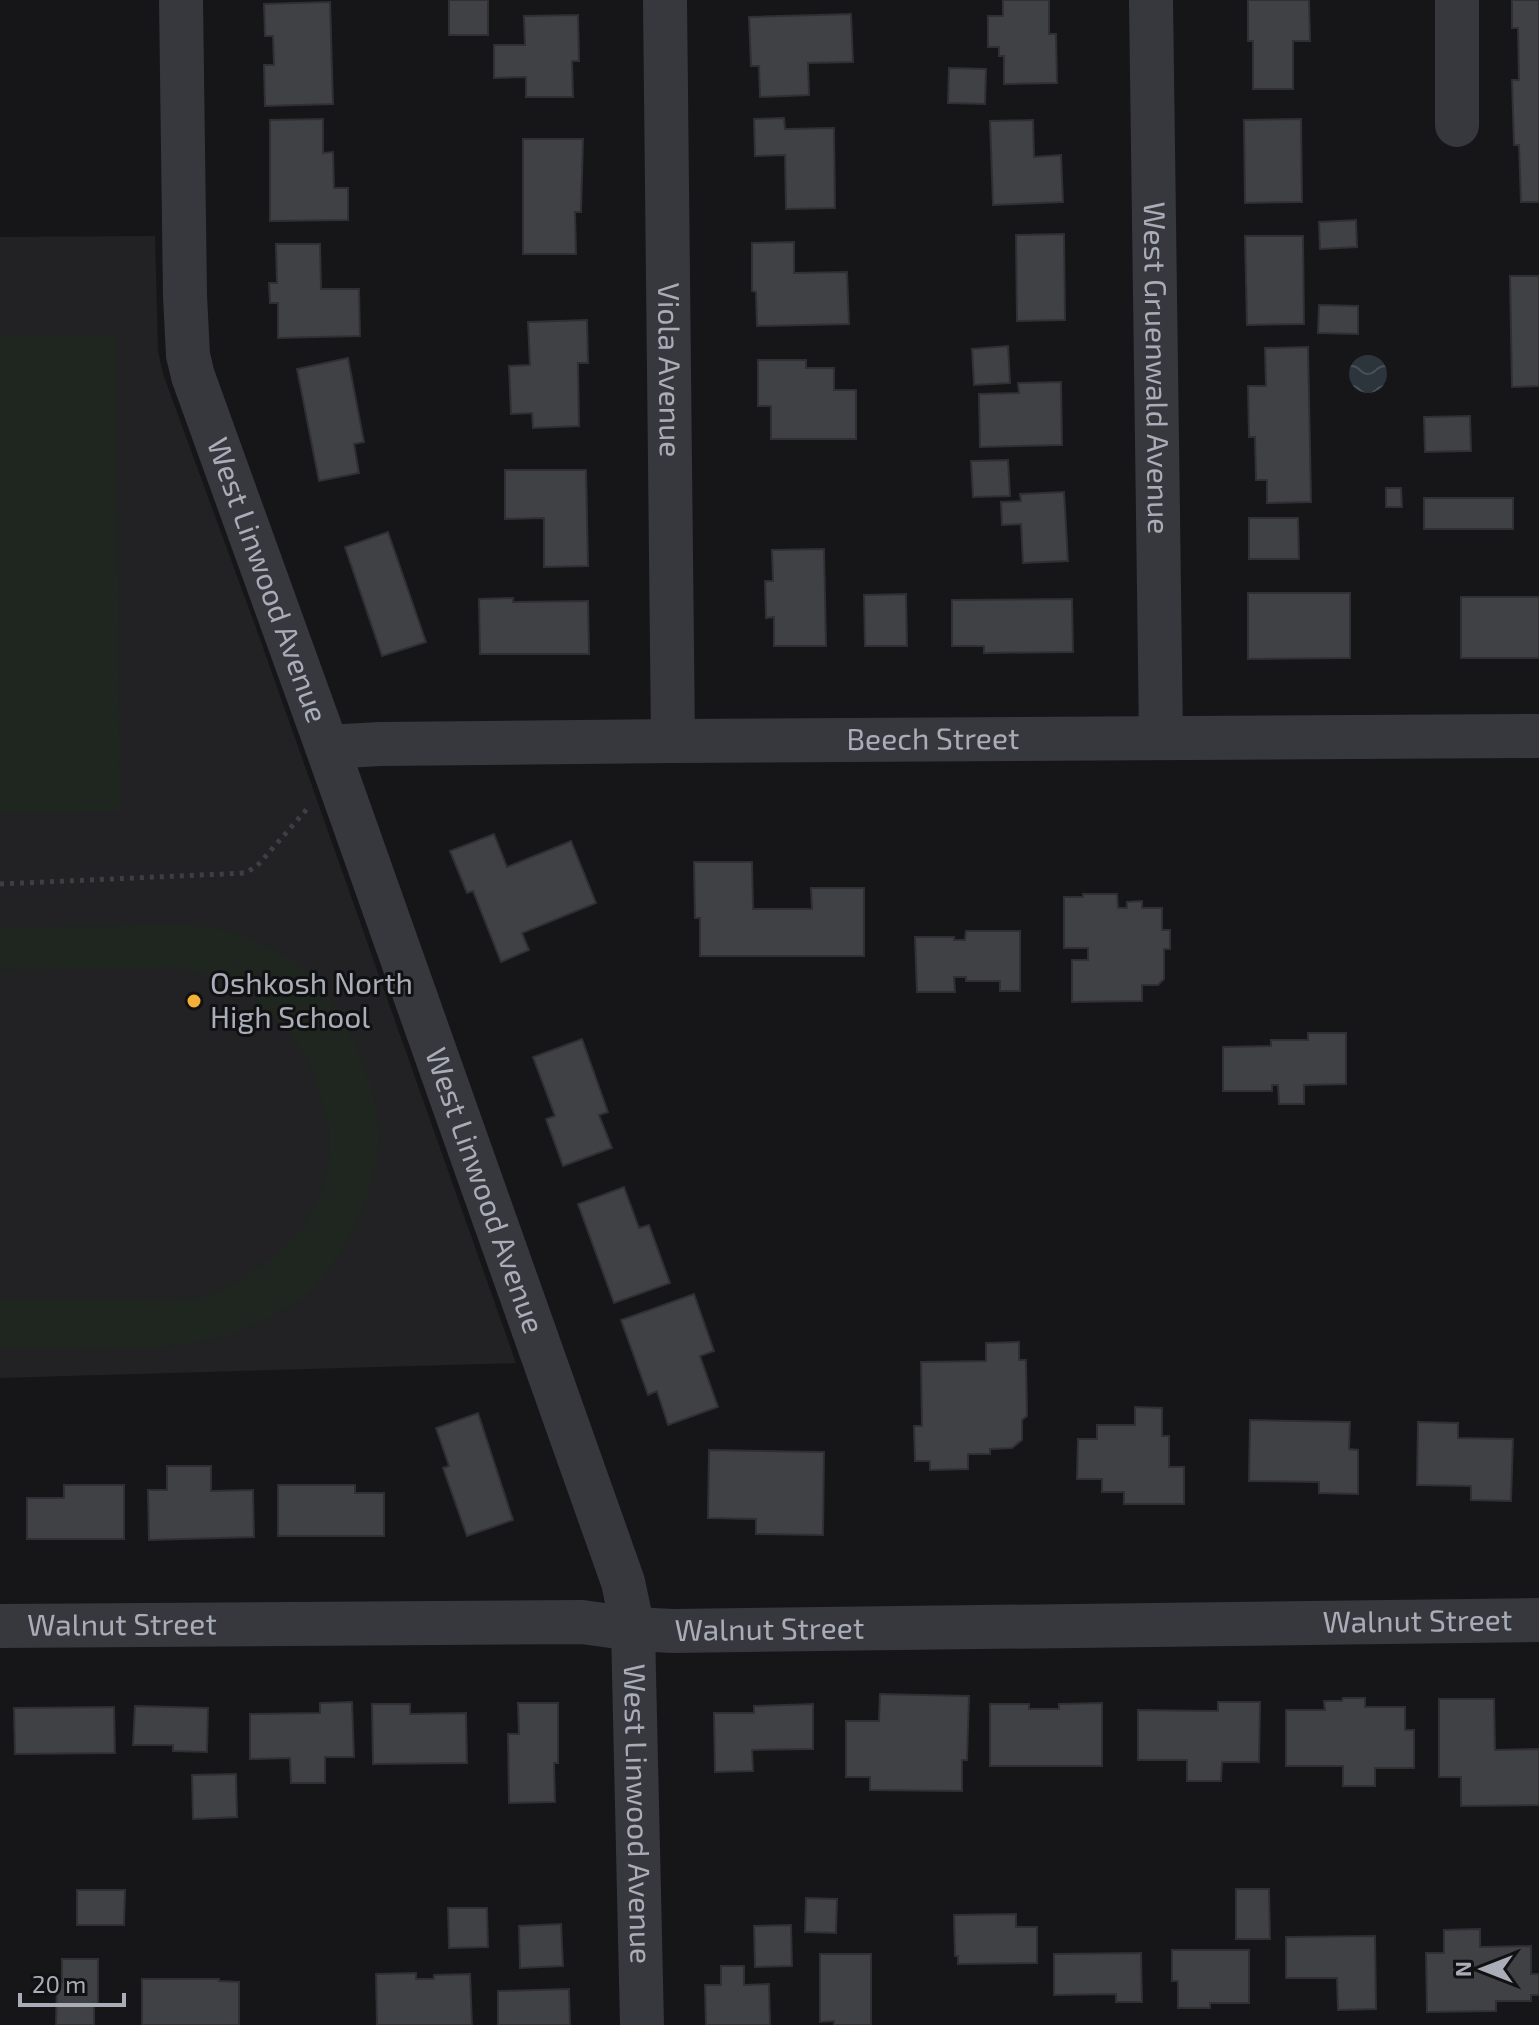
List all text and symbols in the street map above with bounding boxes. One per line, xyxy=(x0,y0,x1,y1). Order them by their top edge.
street label: West Gruenwald Avenue xyxy=(1138,201,1178,535)
street label: Viola Avenue xyxy=(652,282,690,458)
street label: West Linwood Avenue xyxy=(201,432,337,727)
street label: Beech Street xyxy=(846,719,1020,756)
place label: Oshkosh North High School xyxy=(210,964,413,1034)
marker: Oshkosh North High School xyxy=(185,992,203,1010)
street label: West Linwood Avenue xyxy=(419,1043,553,1338)
street label: Walnut Street xyxy=(1322,1600,1512,1639)
street label: Walnut Street xyxy=(27,1605,217,1642)
street label: Walnut Street xyxy=(674,1609,864,1647)
street label: West Linwood Avenue xyxy=(618,1663,661,1964)
north arrow xyxy=(1443,1929,1523,2009)
scale bar xyxy=(20,1957,124,2007)
text: N xyxy=(1449,1961,1475,1977)
text: 20 m xyxy=(32,1969,86,1998)

